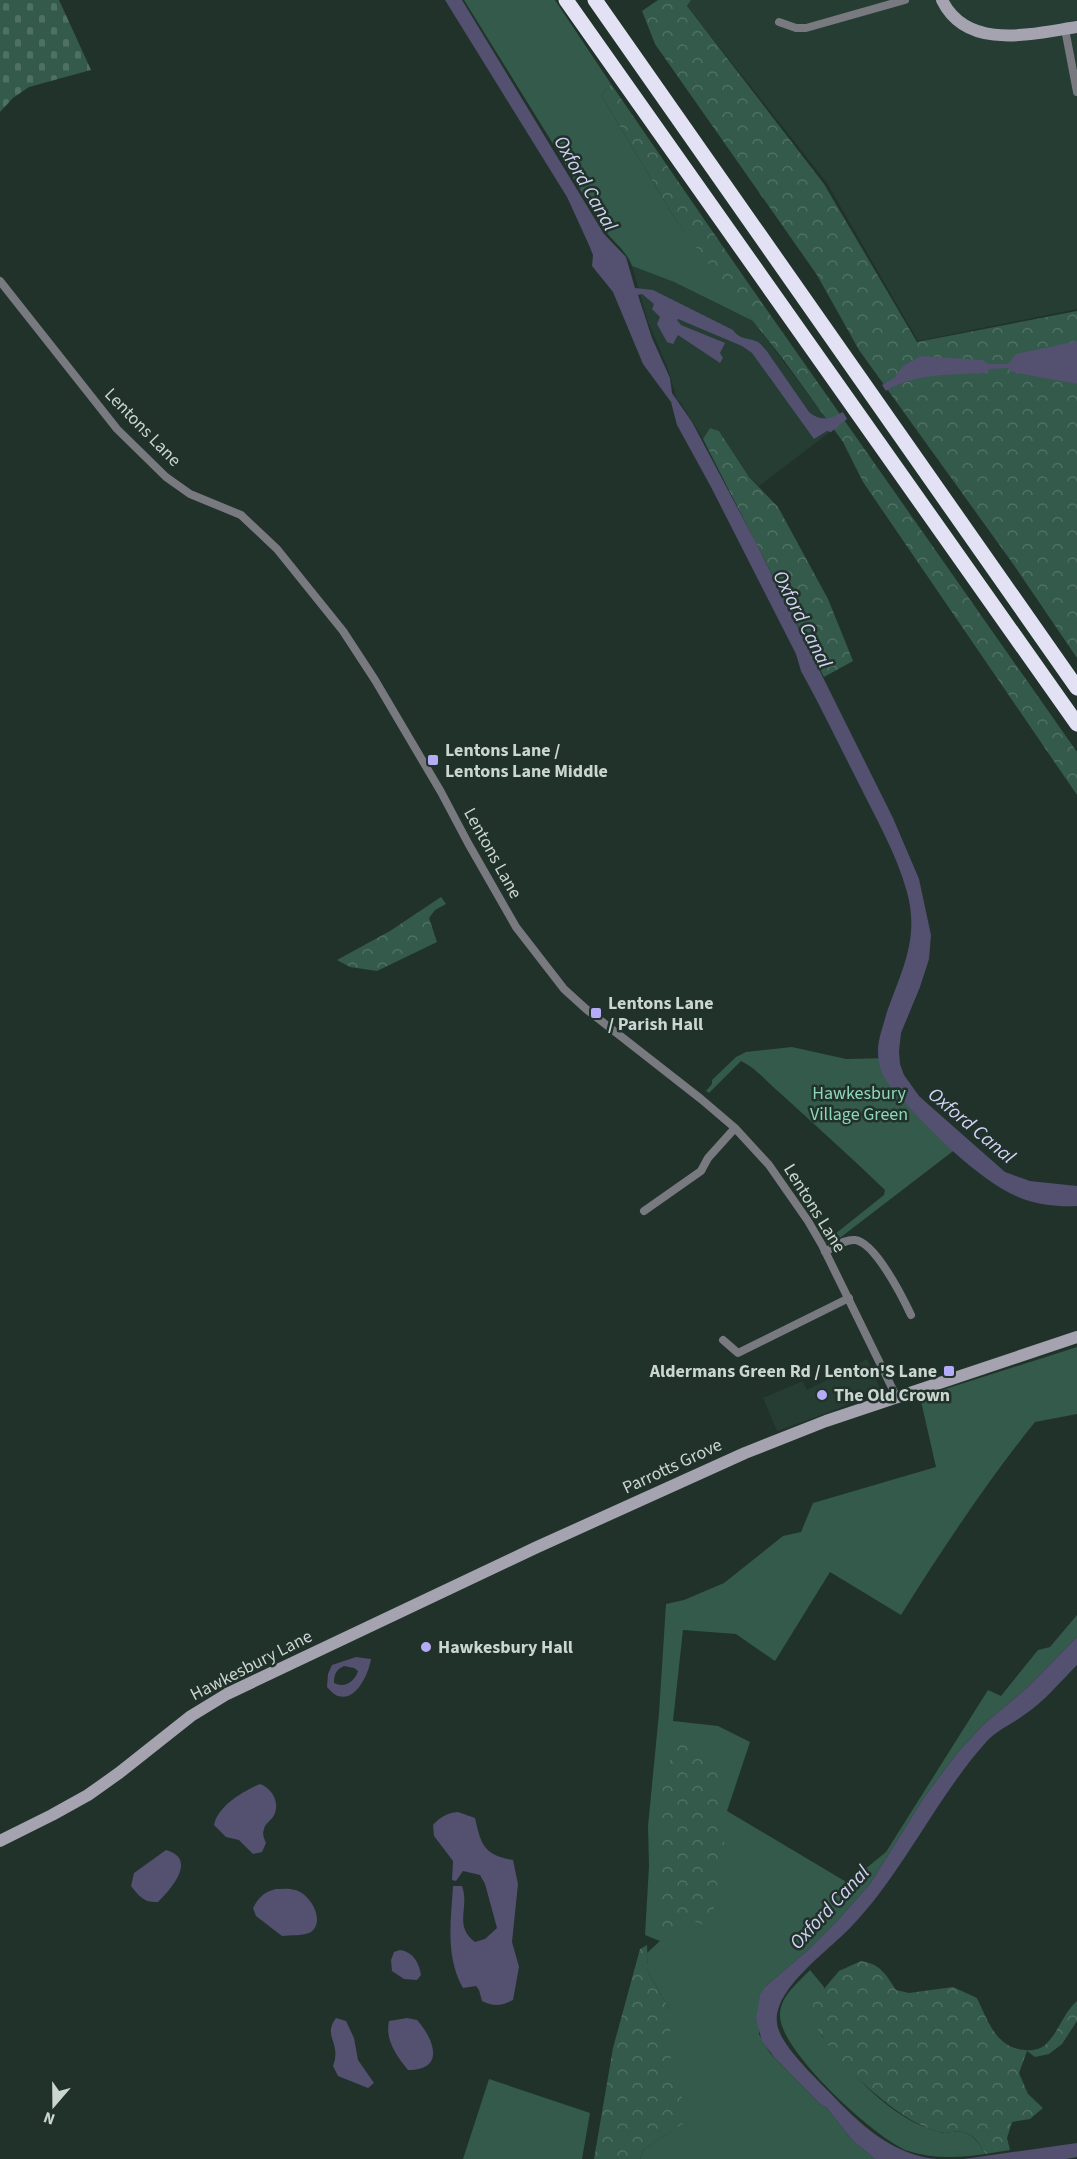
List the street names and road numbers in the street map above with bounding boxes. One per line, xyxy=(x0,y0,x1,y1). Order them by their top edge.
street label: Lentons Lane xyxy=(99,383,187,472)
street label: Lentons Lane xyxy=(457,803,528,903)
street label: Lentons Lane xyxy=(777,1159,852,1258)
street label: Parrotts Grove xyxy=(618,1432,726,1500)
street label: Hawkesbury Lane xyxy=(186,1624,317,1707)

